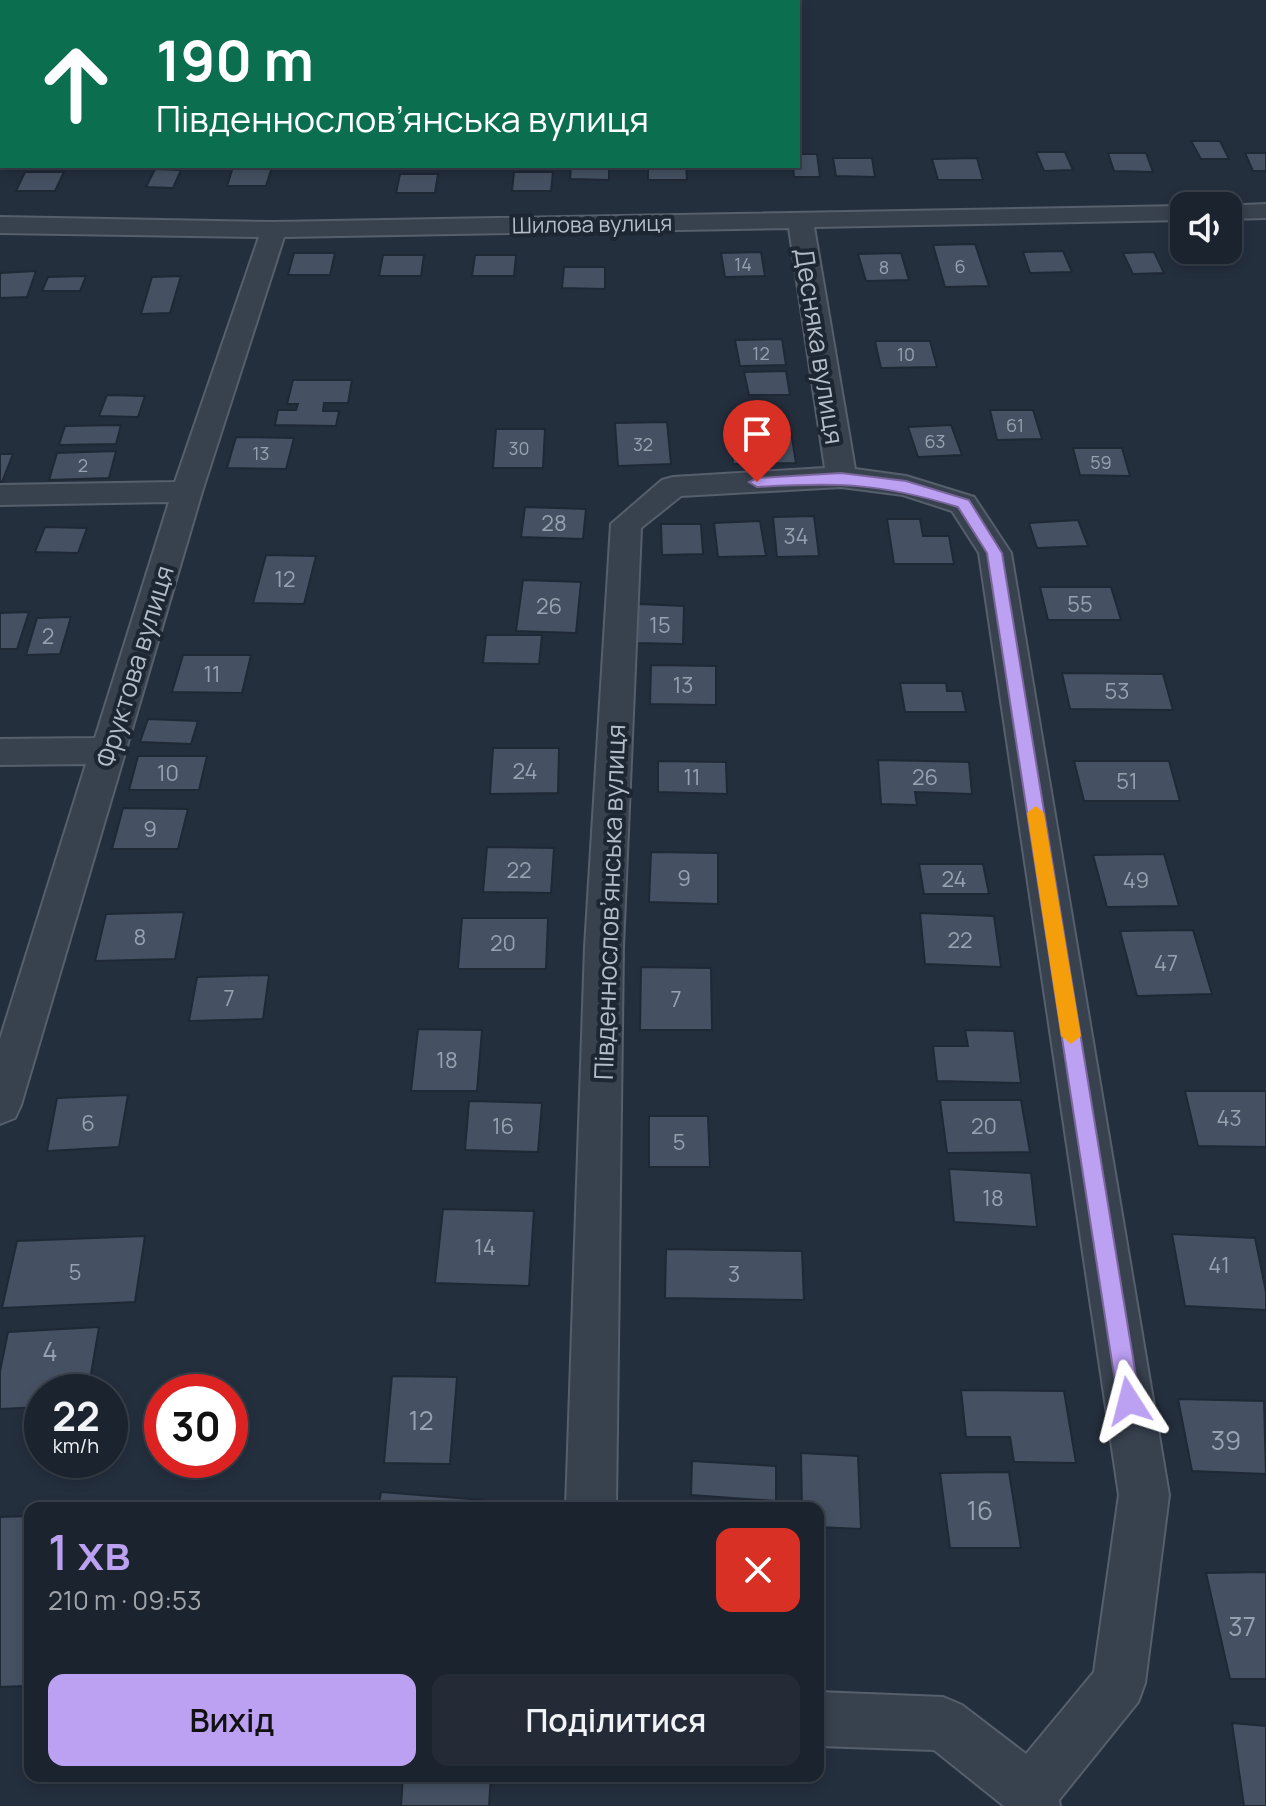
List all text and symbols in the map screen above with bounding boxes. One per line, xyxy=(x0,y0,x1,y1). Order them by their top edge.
text: 190 m xyxy=(156,21,314,98)
icon: ahead xyxy=(24,32,128,136)
text: Південнослов’янська вулиця xyxy=(156,94,649,143)
map controls xyxy=(1170,192,1242,264)
button: sound xyxy=(1170,192,1242,264)
street label: Шилова вулиця xyxy=(512,208,672,240)
street label: Десняка вулиця xyxy=(787,245,853,447)
house number: 14 xyxy=(734,252,752,276)
house number: 6 xyxy=(954,254,966,278)
house number: 8 xyxy=(879,255,889,279)
house number: 12 xyxy=(752,341,770,365)
house number: 10 xyxy=(897,342,915,366)
pin xyxy=(723,400,791,482)
icon: arrive xyxy=(735,412,779,456)
house number: 61 xyxy=(1006,413,1024,437)
house number: 63 xyxy=(924,429,946,453)
house number: 32 xyxy=(633,432,653,456)
house number: 30 xyxy=(509,436,529,460)
house number: 13 xyxy=(253,441,269,465)
house number: 59 xyxy=(1090,450,1112,474)
house number: 2 xyxy=(78,453,88,477)
house number: 28 xyxy=(541,508,567,538)
house number: 34 xyxy=(783,521,809,551)
street label: Фруктова вулиця xyxy=(86,561,182,771)
house number: 12 xyxy=(274,564,296,594)
house number: 55 xyxy=(1067,589,1093,619)
house number: 26 xyxy=(536,591,562,621)
house number: 15 xyxy=(649,610,671,640)
house number: 2 xyxy=(42,621,54,651)
house number: 11 xyxy=(203,659,221,689)
house number: 13 xyxy=(673,670,693,700)
house number: 53 xyxy=(1105,676,1129,706)
street label: Південнослов’янська вулиця xyxy=(585,724,633,1080)
house number: 24 xyxy=(512,756,538,786)
house number: 10 xyxy=(157,758,179,788)
house number: 11 xyxy=(683,762,701,792)
house number: 26 xyxy=(912,762,938,792)
house number: 51 xyxy=(1116,766,1138,796)
house number: 9 xyxy=(143,814,157,844)
house number: 22 xyxy=(506,855,532,885)
house number: 9 xyxy=(677,863,691,893)
house number: 24 xyxy=(941,864,967,894)
house number: 49 xyxy=(1123,865,1149,895)
house number: 8 xyxy=(134,922,146,952)
house number: 22 xyxy=(947,925,973,955)
house number: 20 xyxy=(490,928,516,958)
house number: 47 xyxy=(1154,948,1178,978)
house number: 7 xyxy=(223,983,235,1013)
house number: 7 xyxy=(670,984,682,1014)
house number: 18 xyxy=(436,1045,458,1075)
house number: 43 xyxy=(1216,1103,1242,1133)
house number: 6 xyxy=(81,1108,95,1138)
house number: 16 xyxy=(492,1111,514,1141)
house number: 20 xyxy=(971,1111,997,1141)
house number: 5 xyxy=(673,1127,685,1157)
house number: 18 xyxy=(982,1183,1004,1213)
house number: 14 xyxy=(474,1232,496,1262)
house number: 41 xyxy=(1208,1250,1230,1280)
house number: 5 xyxy=(69,1257,81,1287)
house number: 3 xyxy=(728,1259,740,1289)
house number: 4 xyxy=(42,1333,58,1369)
position arrow xyxy=(1087,1359,1171,1443)
speed limit sign: 30 xyxy=(144,1374,248,1478)
text: 22 xyxy=(52,1388,100,1443)
house number: 12 xyxy=(409,1402,433,1438)
house number: 39 xyxy=(1211,1422,1241,1458)
text: km/h xyxy=(53,1432,99,1459)
house number: 16 xyxy=(967,1492,993,1528)
text: 1 хв xyxy=(48,1519,131,1584)
button: close xyxy=(716,1528,800,1612)
text: 210 m · 09:53 xyxy=(48,1582,202,1618)
house number: 37 xyxy=(1228,1608,1256,1644)
button: Вихід xyxy=(48,1674,416,1766)
button: Поділитися xyxy=(432,1674,800,1766)

